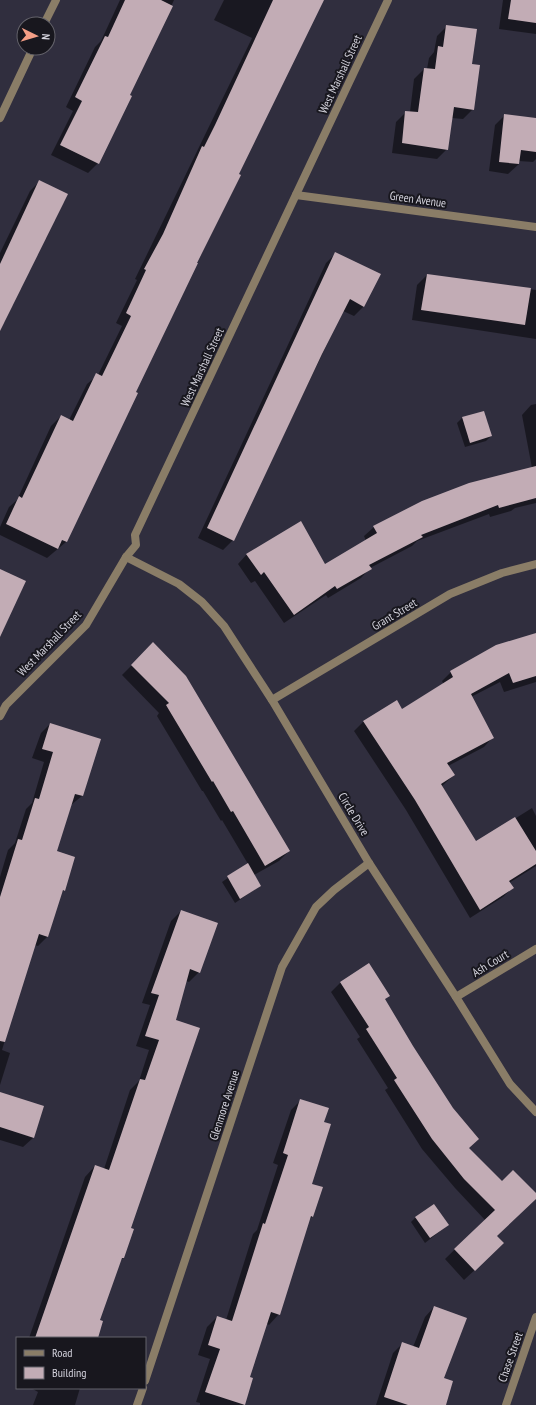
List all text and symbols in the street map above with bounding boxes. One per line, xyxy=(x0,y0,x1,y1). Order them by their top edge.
north arrow xyxy=(16,16,56,56)
street label: West Marshall Street xyxy=(315,32,365,116)
text: N xyxy=(39,33,53,40)
street label: Green Avenue xyxy=(389,188,447,210)
street label: West Marshall Street xyxy=(177,325,227,409)
street label: Grant Street xyxy=(369,594,420,633)
street label: West Marshall Street xyxy=(14,607,85,679)
street label: Circle Drive xyxy=(335,790,373,838)
street label: Ash Court xyxy=(469,946,512,980)
street label: Glenmore Avenue xyxy=(206,1068,242,1142)
street label: Chase Street xyxy=(494,1329,526,1384)
legend xyxy=(16,1337,146,1389)
text: Road xyxy=(52,1345,72,1360)
text: Building xyxy=(52,1365,87,1380)

